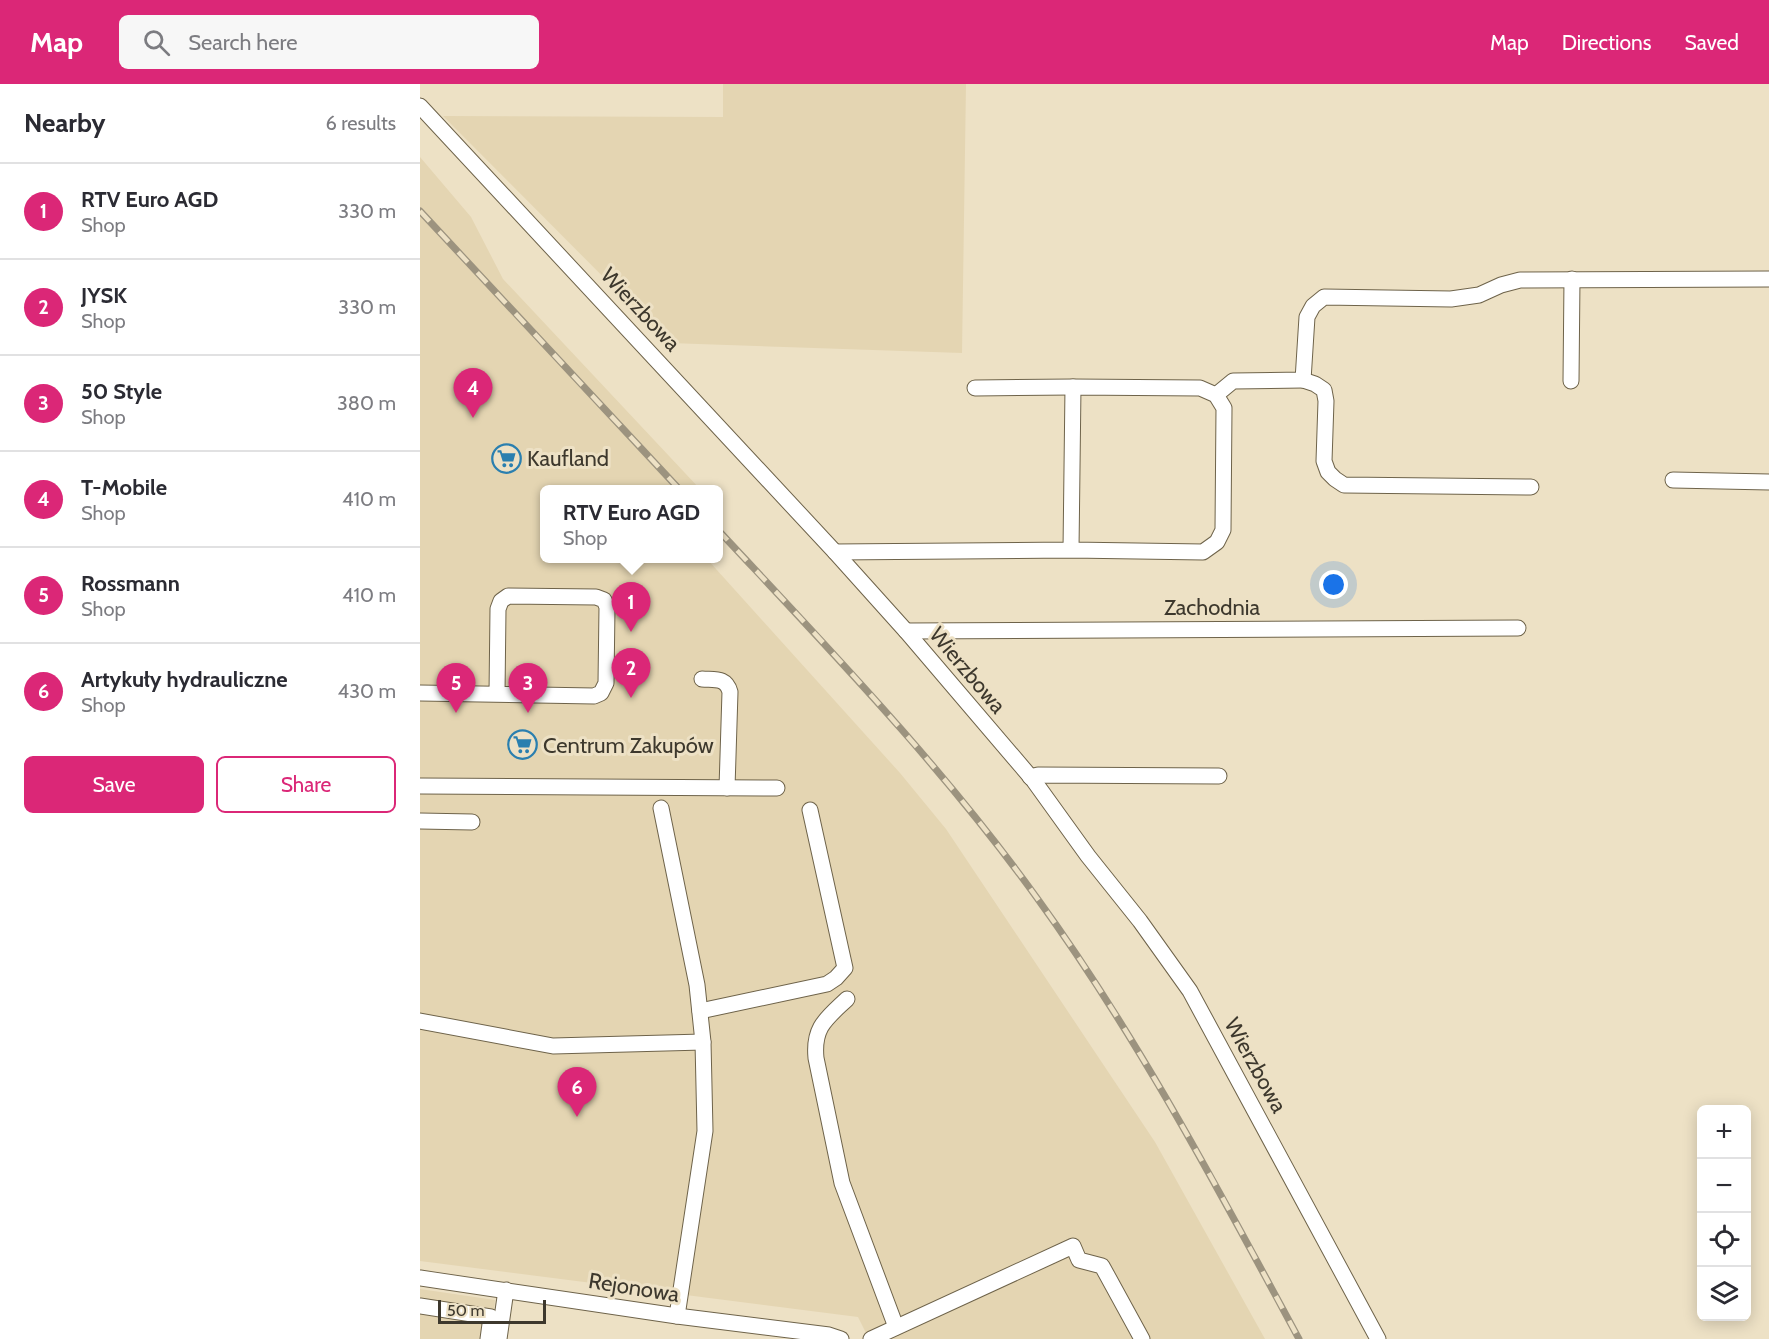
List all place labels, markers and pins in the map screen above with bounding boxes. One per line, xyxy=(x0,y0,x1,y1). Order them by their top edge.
pin: 4 xyxy=(454,368,492,418)
supermarket icon: Kaufland xyxy=(490,442,522,474)
place label: Kaufland xyxy=(527,445,609,472)
pin: 1 xyxy=(612,582,650,632)
pin: 2 xyxy=(612,648,650,698)
pin: 5 xyxy=(436,664,476,713)
pin: 3 xyxy=(508,664,548,713)
supermarket icon: Centrum Zakupów xyxy=(506,729,538,761)
place label: Centrum Zakupów xyxy=(543,732,714,759)
pin: 6 xyxy=(558,1068,596,1117)

